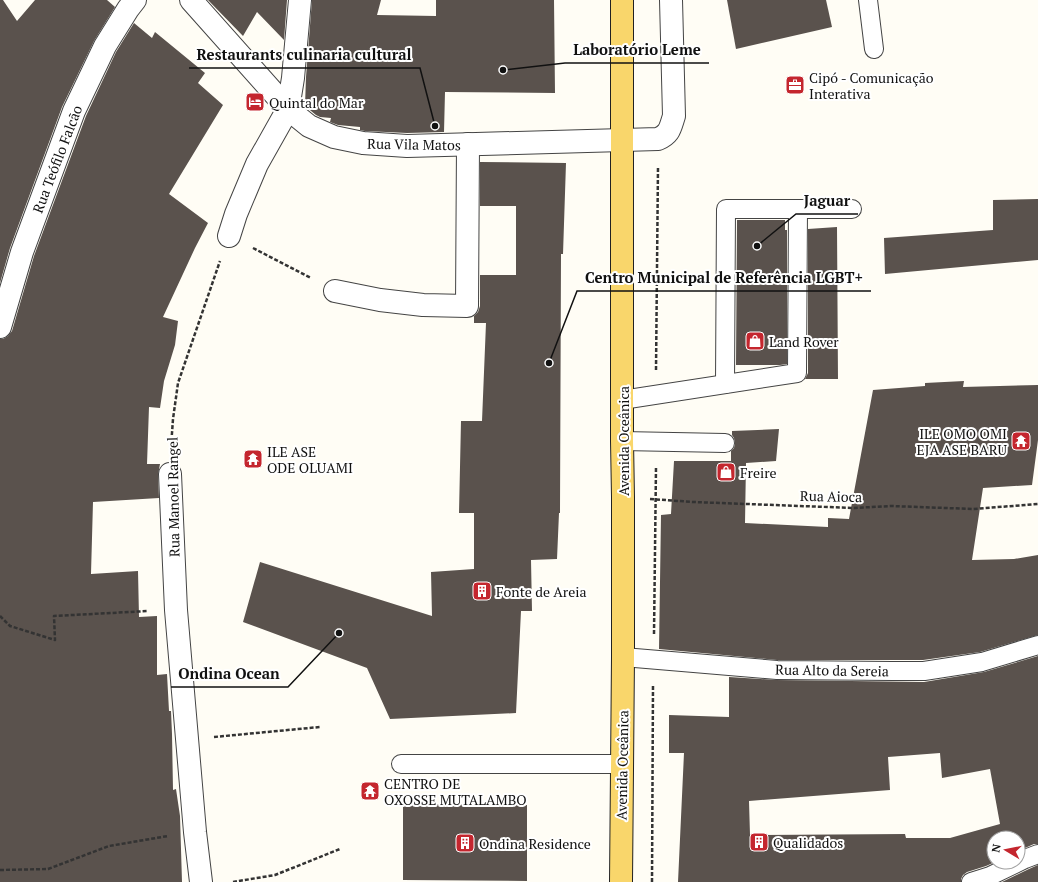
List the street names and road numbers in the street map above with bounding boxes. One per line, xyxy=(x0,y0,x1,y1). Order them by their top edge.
street label: Rua Teófilo Falcão xyxy=(28,102,86,216)
street label: Rua Vila Matos xyxy=(367,134,461,154)
street label: Avenida Oceânica xyxy=(614,386,633,496)
street label: Rua Manoel Rangel xyxy=(162,437,184,557)
street label: Rua Aioca xyxy=(800,486,862,506)
street label: Rua Alto da Sereia xyxy=(775,660,889,680)
street label: Avenida Oceânica xyxy=(612,710,632,820)

